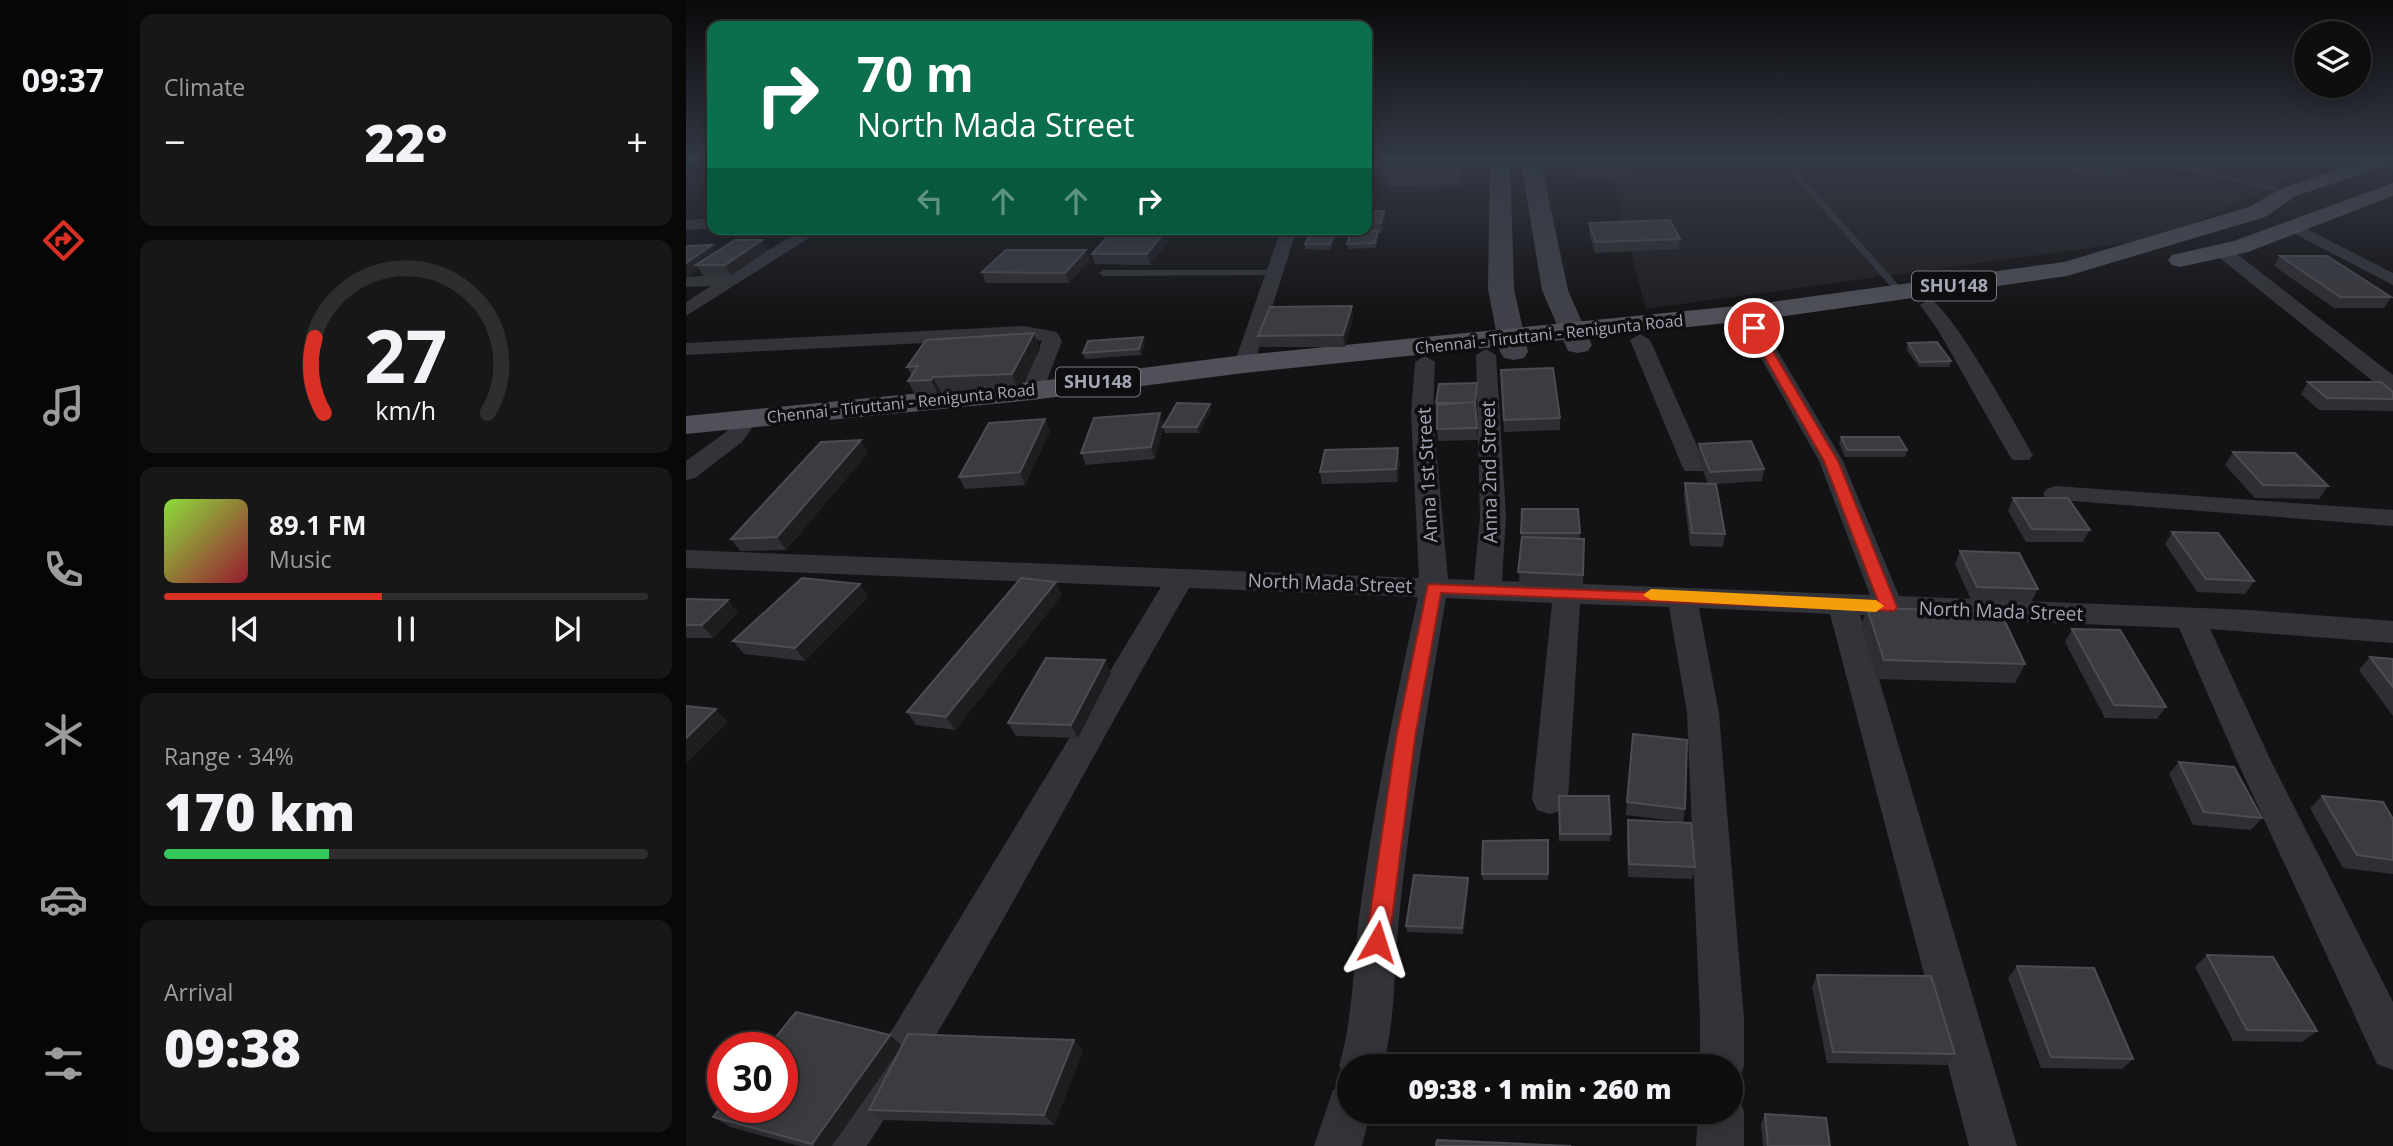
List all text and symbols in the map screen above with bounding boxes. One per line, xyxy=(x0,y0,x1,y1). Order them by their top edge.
map controls xyxy=(2294,21,2371,98)
button: layers xyxy=(2294,21,2371,98)
text: 70 m xyxy=(857,40,974,106)
icon: right xyxy=(742,49,833,140)
text: 09:37 xyxy=(22,58,104,101)
text: Climate xyxy=(164,71,245,103)
text: North Mada Street xyxy=(857,103,1134,146)
text: 22° xyxy=(365,106,447,177)
text: − xyxy=(164,115,186,167)
text: + xyxy=(626,115,648,167)
icon: left xyxy=(911,182,949,220)
icon: ahead xyxy=(984,182,1022,220)
icon: ahead xyxy=(1057,182,1095,220)
icon: right xyxy=(1130,182,1168,220)
icon: directions xyxy=(39,216,88,265)
road number: SHU148 xyxy=(1912,272,1996,300)
pin xyxy=(1724,298,1784,358)
text: 27 xyxy=(364,305,448,404)
street label: Chennai - Tiruttani - Renigunta Road xyxy=(1414,309,1684,359)
icon: arrive xyxy=(1735,309,1773,347)
road number: SHU148 xyxy=(1056,368,1140,396)
street label: Chennai - Tiruttani - Renigunta Road xyxy=(766,378,1036,428)
icon: music xyxy=(39,381,88,430)
text: km/h xyxy=(376,392,436,426)
street label: Anna 2nd Street xyxy=(1475,400,1503,544)
street label: Anna 1st Street xyxy=(1410,406,1444,543)
text: 89.1 FM xyxy=(269,507,367,543)
text: Music xyxy=(269,543,332,575)
icon: phone xyxy=(39,545,88,594)
street label: North Mada Street xyxy=(1247,567,1413,599)
street label: North Mada Street xyxy=(1918,595,2084,627)
icon: previous xyxy=(226,610,264,648)
icon: pause xyxy=(387,610,425,648)
icon: next xyxy=(548,610,586,648)
icon: climate xyxy=(39,710,88,759)
text: Range · 34% xyxy=(164,740,294,772)
text: 170 km xyxy=(164,775,355,846)
icon: car xyxy=(39,875,88,924)
position arrow xyxy=(1340,905,1414,979)
text: Arrival xyxy=(164,976,233,1008)
text: 09:38 xyxy=(164,1011,301,1082)
speed limit sign: 30 xyxy=(707,1032,798,1123)
icon: filters xyxy=(39,1039,88,1088)
text: 09:38 · 1 min · 260 m xyxy=(1409,1071,1671,1107)

